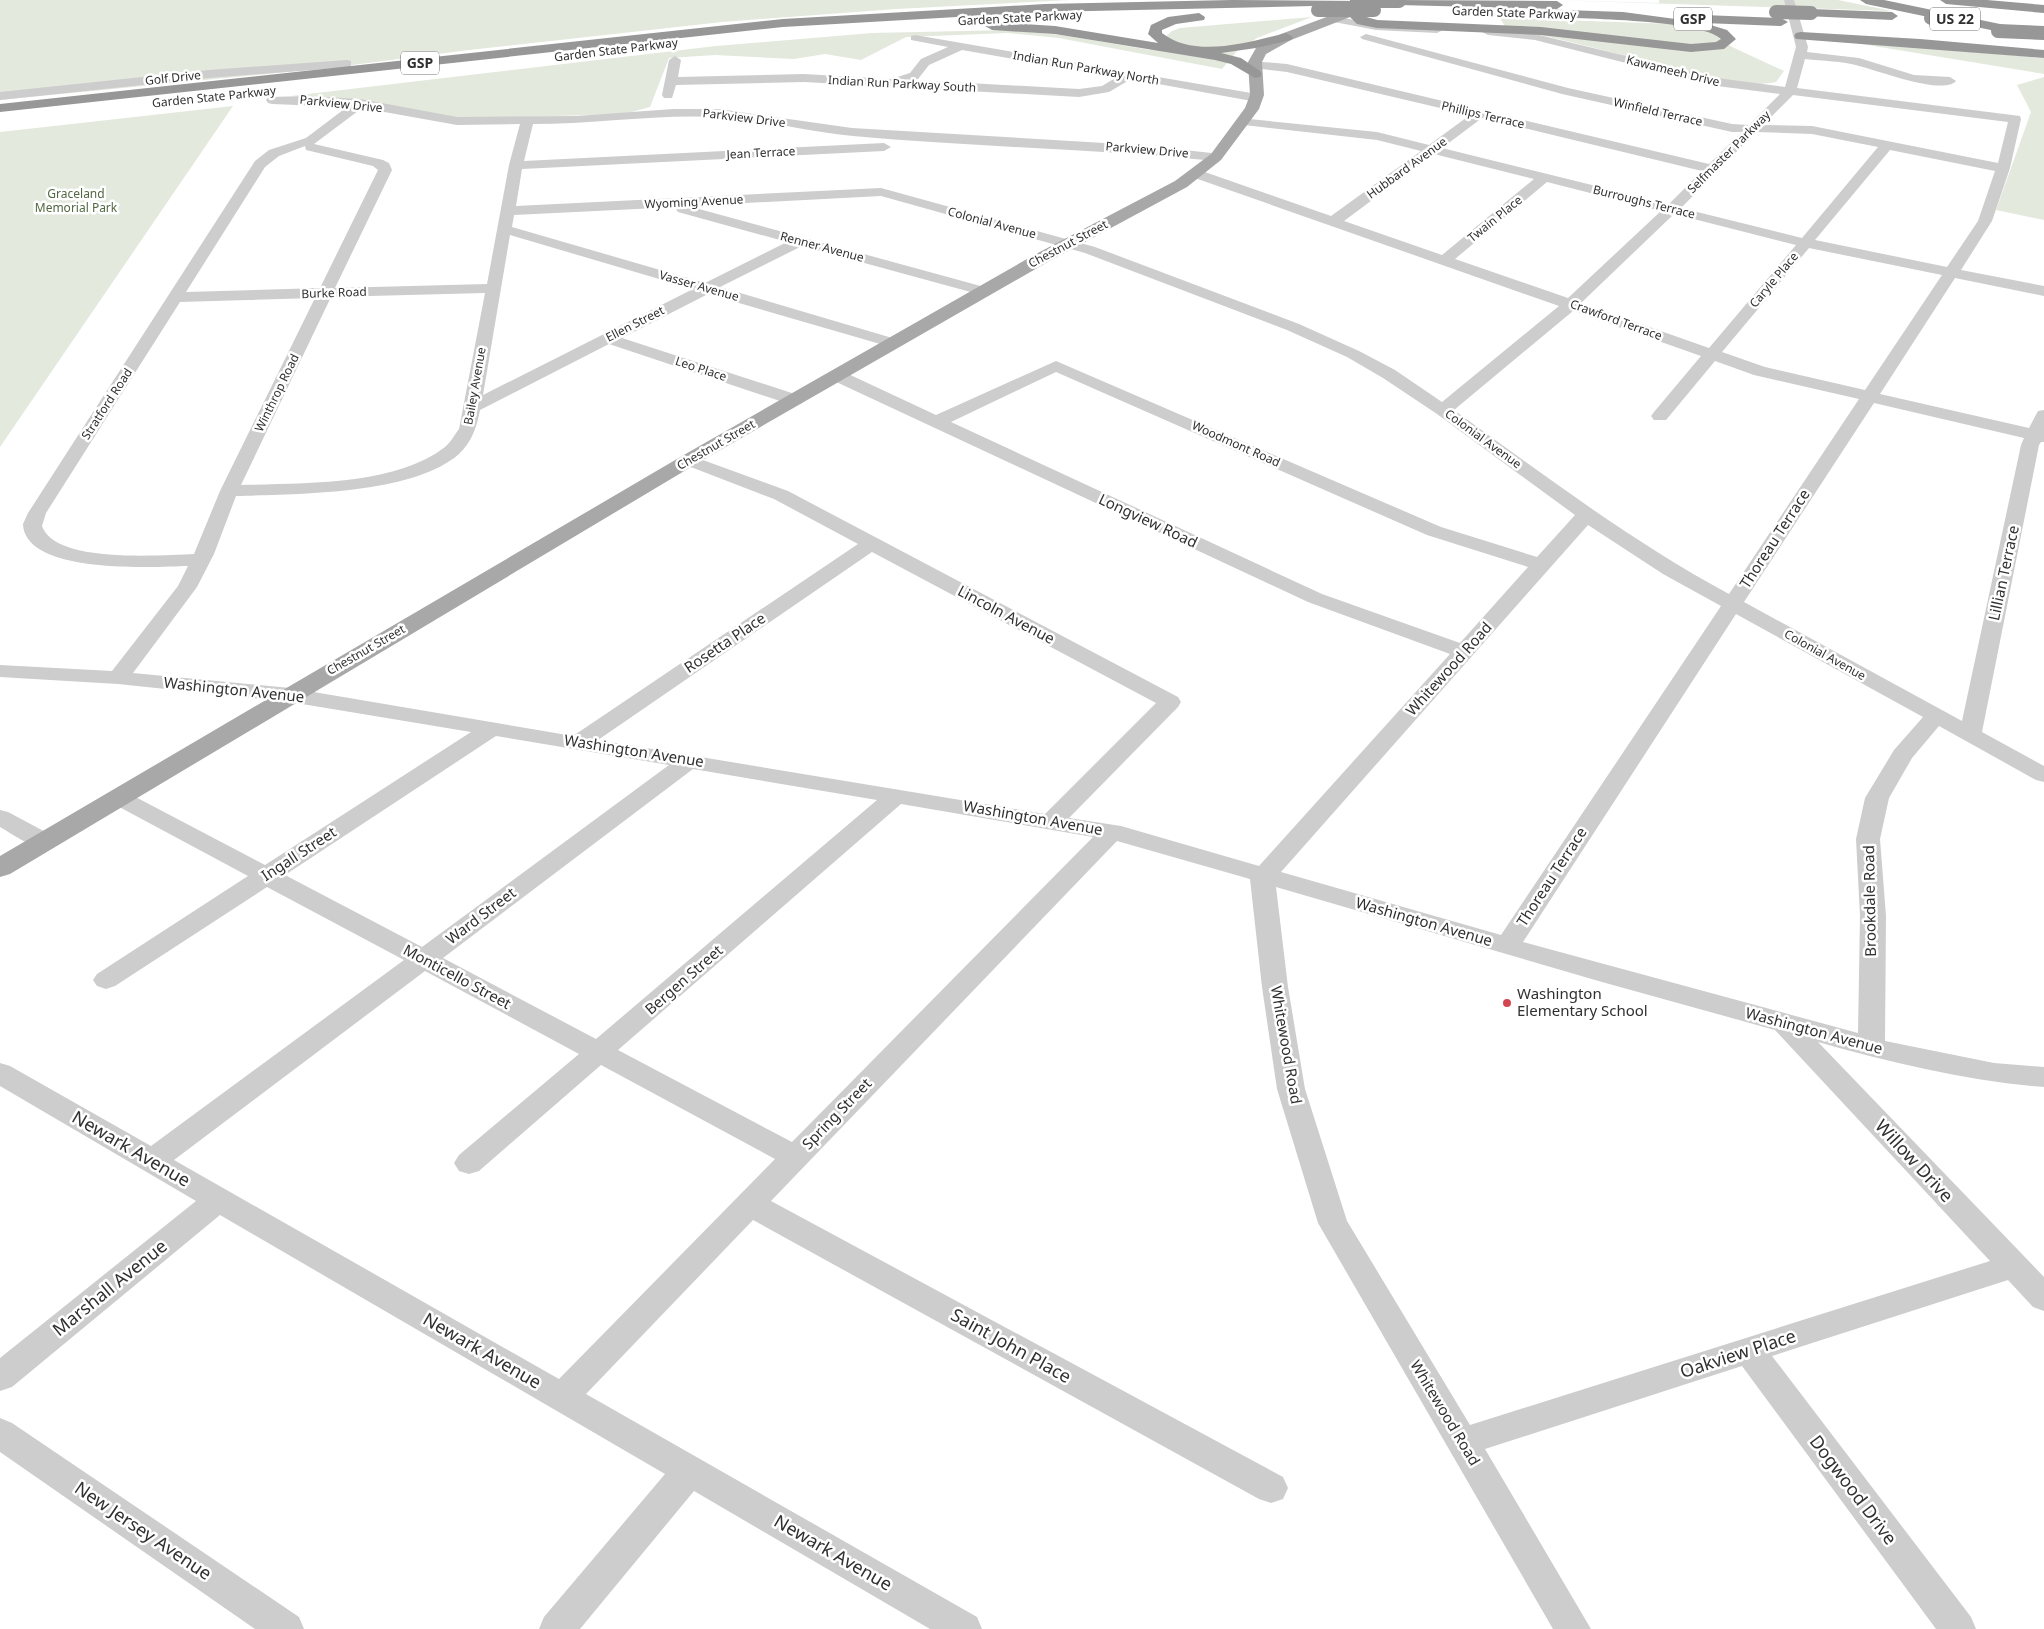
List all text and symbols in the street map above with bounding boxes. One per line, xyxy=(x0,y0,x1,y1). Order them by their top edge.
street label: Garden State Parkway xyxy=(1452,2,1577,23)
street label: Garden State Parkway xyxy=(957,6,1083,29)
road number: GSP xyxy=(1674,8,1712,30)
road number: US 22 xyxy=(1930,8,1980,30)
street label: Garden State Parkway xyxy=(553,33,680,66)
street label: Indian Run Parkway North xyxy=(1011,46,1161,89)
street label: Kawameeh Drive xyxy=(1625,51,1722,90)
road number: GSP xyxy=(401,52,439,74)
street label: Golf Drive xyxy=(144,66,202,89)
street label: Indian Run Parkway South xyxy=(827,71,977,96)
street label: Garden State Parkway xyxy=(151,81,278,111)
street label: Parkview Drive xyxy=(299,91,384,116)
street label: Winfield Terrace xyxy=(1612,93,1704,130)
street label: Phillips Terrace xyxy=(1440,97,1527,132)
street label: Parkview Drive xyxy=(702,104,787,131)
street label: Selfmaster Parkway xyxy=(1683,106,1775,197)
street label: Hubbard Avenue xyxy=(1363,133,1450,202)
street label: Parkview Drive xyxy=(1105,137,1190,162)
street label: Jean Terrace xyxy=(725,142,796,163)
street label: Burroughs Terrace xyxy=(1591,181,1697,222)
park label: Graceland Memorial Park xyxy=(35,185,118,216)
street label: Wyoming Avenue xyxy=(644,190,744,213)
street label: Twain Place xyxy=(1464,191,1526,246)
street label: Colonial Avenue xyxy=(946,203,1038,243)
street label: Chestnut Street xyxy=(1025,215,1111,272)
street label: Renner Avenue xyxy=(778,227,866,266)
street label: Caryle Place xyxy=(1745,248,1802,311)
street label: Vasser Avenue xyxy=(657,266,741,305)
street label: Burke Road xyxy=(301,283,367,302)
street label: Crawford Terrace xyxy=(1568,295,1665,344)
street label: Ellen Street xyxy=(603,301,668,346)
street label: Bailey Avenue xyxy=(459,345,490,426)
street label: Winthrop Road xyxy=(250,351,303,435)
street label: Leo Place xyxy=(673,352,729,385)
street label: Stratford Road xyxy=(77,365,136,443)
street label: Colonial Avenue xyxy=(1442,405,1525,472)
street label: Chestnut Street xyxy=(674,415,759,474)
street label: Woodmont Road xyxy=(1189,416,1283,471)
street label: Thoreau Terrace xyxy=(1735,485,1814,592)
street label: Longview Road xyxy=(1096,488,1201,552)
street label: Lillian Terrace xyxy=(1983,523,2023,622)
street label: Lincoln Avenue xyxy=(955,580,1058,648)
street label: Rosetta Place xyxy=(680,608,769,677)
street label: Whitewood Road xyxy=(1401,617,1496,720)
street label: Chestnut Street xyxy=(324,620,409,679)
street label: Colonial Avenue xyxy=(1781,625,1869,684)
street label: Washington Avenue xyxy=(163,672,305,706)
street label: Washington Avenue xyxy=(563,729,705,771)
street label: Washington Avenue xyxy=(962,795,1104,839)
street label: Ingall Street xyxy=(257,821,340,885)
street label: Thoreau Terrace xyxy=(1512,823,1591,930)
street label: Brookdale Road xyxy=(1858,845,1880,957)
street label: Ward Street xyxy=(441,882,520,948)
street label: Washington Avenue xyxy=(1354,892,1495,950)
street label: Monticello Street xyxy=(400,939,515,1013)
street label: Bergen Street xyxy=(640,940,727,1019)
place label: Washington Elementary School xyxy=(1517,983,1648,1020)
street label: Whitewood Road xyxy=(1267,984,1307,1106)
marker: Washington Elementary School xyxy=(1501,997,1513,1009)
street label: Washington Avenue xyxy=(1743,1002,1885,1058)
street label: Spring Street xyxy=(797,1073,876,1153)
street label: Newark Avenue xyxy=(68,1105,195,1192)
street label: Willow Drive xyxy=(1870,1114,1959,1207)
street label: Marshall Avenue xyxy=(47,1234,172,1341)
street label: Saint John Place xyxy=(947,1302,1076,1388)
street label: Newark Avenue xyxy=(419,1307,546,1394)
street label: Oakview Place xyxy=(1677,1323,1799,1383)
street label: Whitewood Road xyxy=(1406,1356,1485,1469)
street label: Dogwood Drive xyxy=(1805,1430,1903,1549)
street label: New Jersey Avenue xyxy=(70,1475,217,1585)
street label: Newark Avenue xyxy=(770,1509,897,1596)

